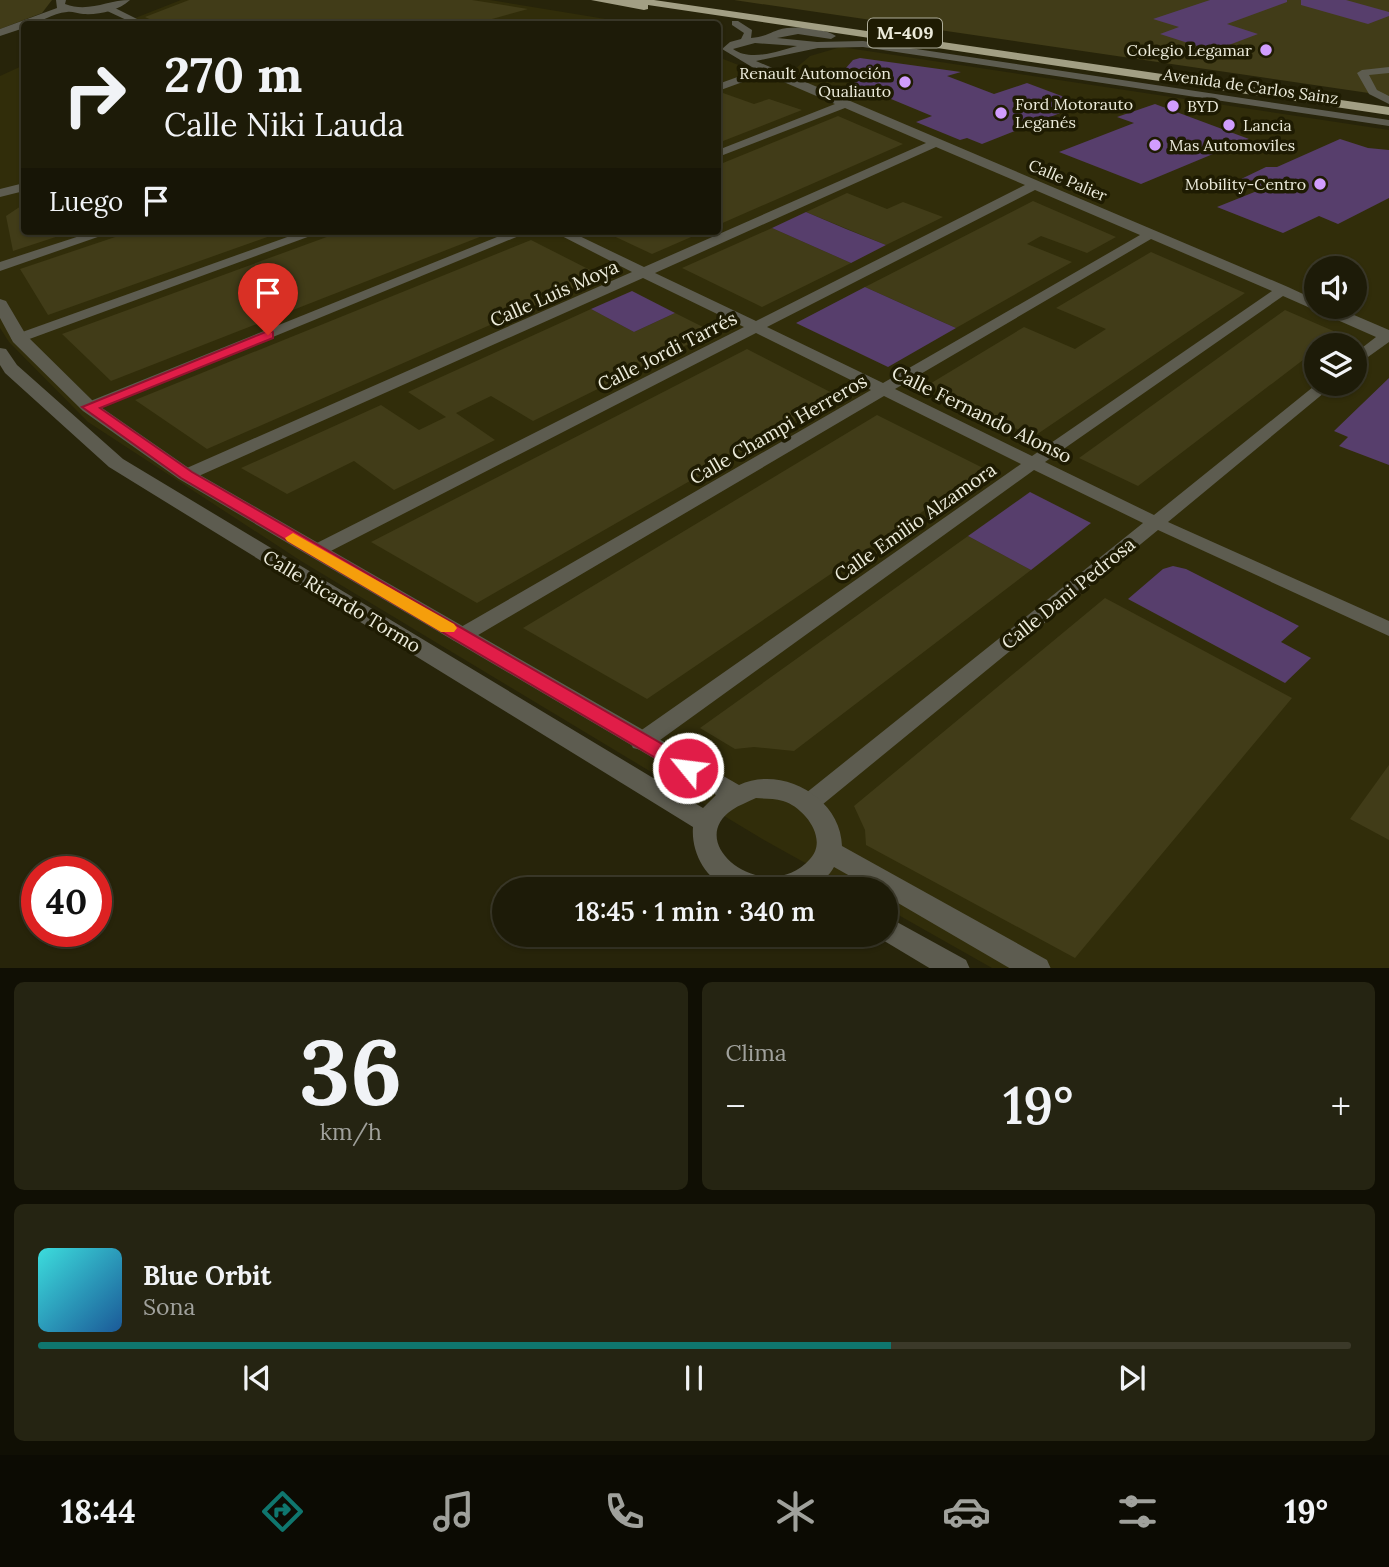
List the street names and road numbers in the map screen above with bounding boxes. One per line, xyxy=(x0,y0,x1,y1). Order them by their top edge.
road number: M-409 xyxy=(868,18,942,48)
street label: Avenida de Carlos Sainz xyxy=(1161,64,1340,108)
street label: Calle Palier xyxy=(1026,155,1110,206)
street label: Calle Luis Moya xyxy=(486,254,622,332)
street label: Calle Jordi Tarrés xyxy=(593,305,741,397)
street label: Calle Fernando Alonso xyxy=(888,360,1076,468)
street label: Calle Champi Herreros xyxy=(685,368,871,490)
street label: Calle Emilio Alzamora xyxy=(829,457,1001,587)
street label: Calle Dani Pedrosa xyxy=(996,532,1140,654)
street label: Calle Ricardo Tormo xyxy=(259,544,425,658)

